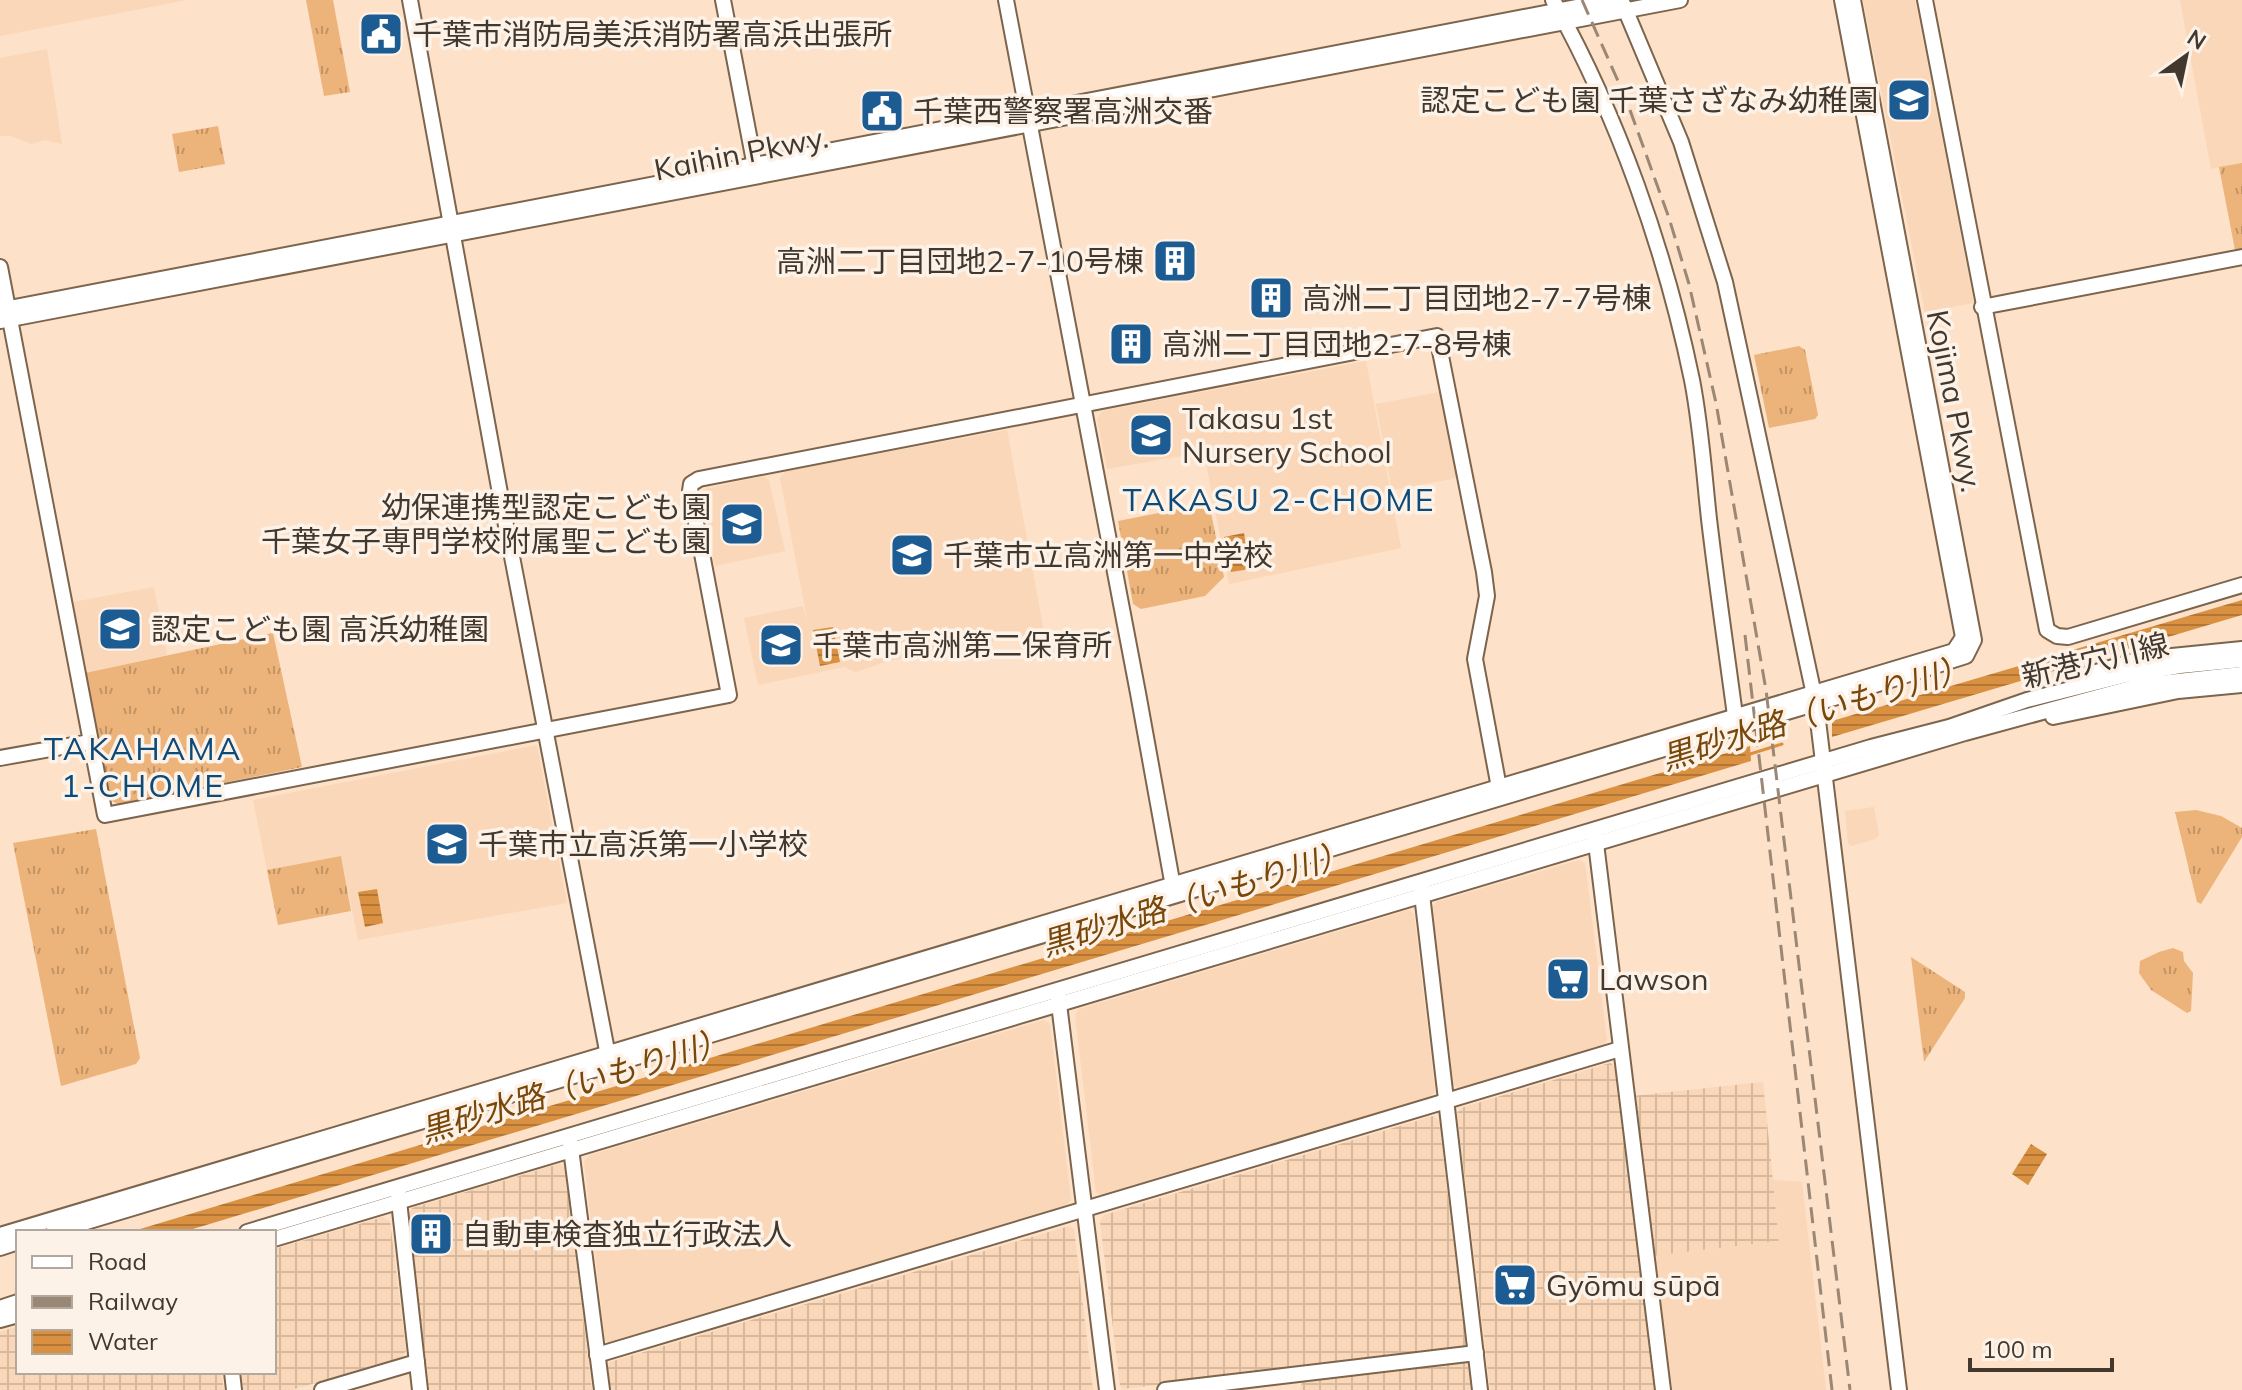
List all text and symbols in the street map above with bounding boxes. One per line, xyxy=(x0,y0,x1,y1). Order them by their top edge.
public building icon: 千葉市消防局美浜消防署高浜出張所 xyxy=(357,10,405,58)
place label: 千葉市消防局美浜消防署高浜出張所 xyxy=(412,15,892,53)
north arrow xyxy=(2146,16,2226,96)
text: N xyxy=(2182,23,2211,55)
school or university icon: 認定こども園 千葉さざなみ幼稚園 xyxy=(1885,76,1933,124)
place label: 認定こども園 千葉さざなみ幼稚園 xyxy=(1420,81,1878,119)
public building icon: 千葉西警察署高洲交番 xyxy=(858,87,906,135)
place label: 千葉西警察署高洲交番 xyxy=(913,92,1213,130)
street label: Kaihin Pkwy. xyxy=(651,118,831,188)
building icon: 高洲二丁目団地2-7-10号棟 xyxy=(1151,237,1199,285)
place label: 高洲二丁目団地2-7-10号棟 xyxy=(776,242,1144,280)
building icon: 高洲二丁目団地2-7-7号棟 xyxy=(1247,274,1295,322)
place label: 高洲二丁目団地2-7-7号棟 xyxy=(1302,279,1652,317)
street label: Kojima Pkwy. xyxy=(1919,307,1991,495)
building icon: 高洲二丁目団地2-7-8号棟 xyxy=(1107,320,1155,368)
place label: 高洲二丁目団地2-7-8号棟 xyxy=(1162,325,1512,363)
place label: Takasu 1st Nursery School xyxy=(1182,399,1392,471)
school or university icon: Takasu 1st Nursery School xyxy=(1127,411,1175,459)
district label: TAKASU 2-CHOME xyxy=(1122,479,1436,519)
place label: 幼保連携型認定こども園 千葉女子専門学校附属聖こども園 xyxy=(261,488,711,560)
school or university icon: 幼保連携型認定こども園 千葉女子専門学校附属聖こども園 xyxy=(718,500,766,548)
school or university icon: 千葉市立高洲第一中学校 xyxy=(888,531,936,579)
place label: 千葉市立高洲第一中学校 xyxy=(943,536,1273,574)
school or university icon: 認定こども園 高浜幼稚園 xyxy=(96,605,144,653)
place label: 認定こども園 高浜幼稚園 xyxy=(151,610,489,648)
school or university icon: 千葉市高洲第二保育所 xyxy=(757,621,805,669)
street label: 新港穴川線 xyxy=(2018,625,2172,695)
place label: 千葉市高洲第二保育所 xyxy=(812,626,1112,664)
water label: 黒砂水路（いもり川） xyxy=(1656,646,1974,778)
district label: TAKAHAMA 1-CHOME xyxy=(44,728,242,805)
school or university icon: 千葉市立高浜第一小学校 xyxy=(423,820,471,868)
place label: 千葉市立高浜第一小学校 xyxy=(478,825,808,863)
water label: 黒砂水路（いもり川） xyxy=(1036,832,1354,964)
supermarket icon: Lawson xyxy=(1544,955,1592,1003)
place label: Lawson xyxy=(1599,960,1709,998)
water label: 黒砂水路（いもり川） xyxy=(415,1019,733,1151)
building icon: 自動車検査独立行政法人 xyxy=(407,1210,455,1258)
place label: 自動車検査独立行政法人 xyxy=(462,1215,792,1253)
legend xyxy=(16,1230,276,1374)
text: Road xyxy=(88,1246,147,1276)
supermarket icon: Gyōmu sūpā xyxy=(1491,1261,1539,1309)
place label: Gyōmu sūpā xyxy=(1546,1266,1720,1304)
text: Railway xyxy=(88,1286,178,1316)
scale bar xyxy=(1970,1322,2112,1372)
text: Water xyxy=(88,1326,158,1356)
text: 100 m xyxy=(1982,1334,2053,1364)

